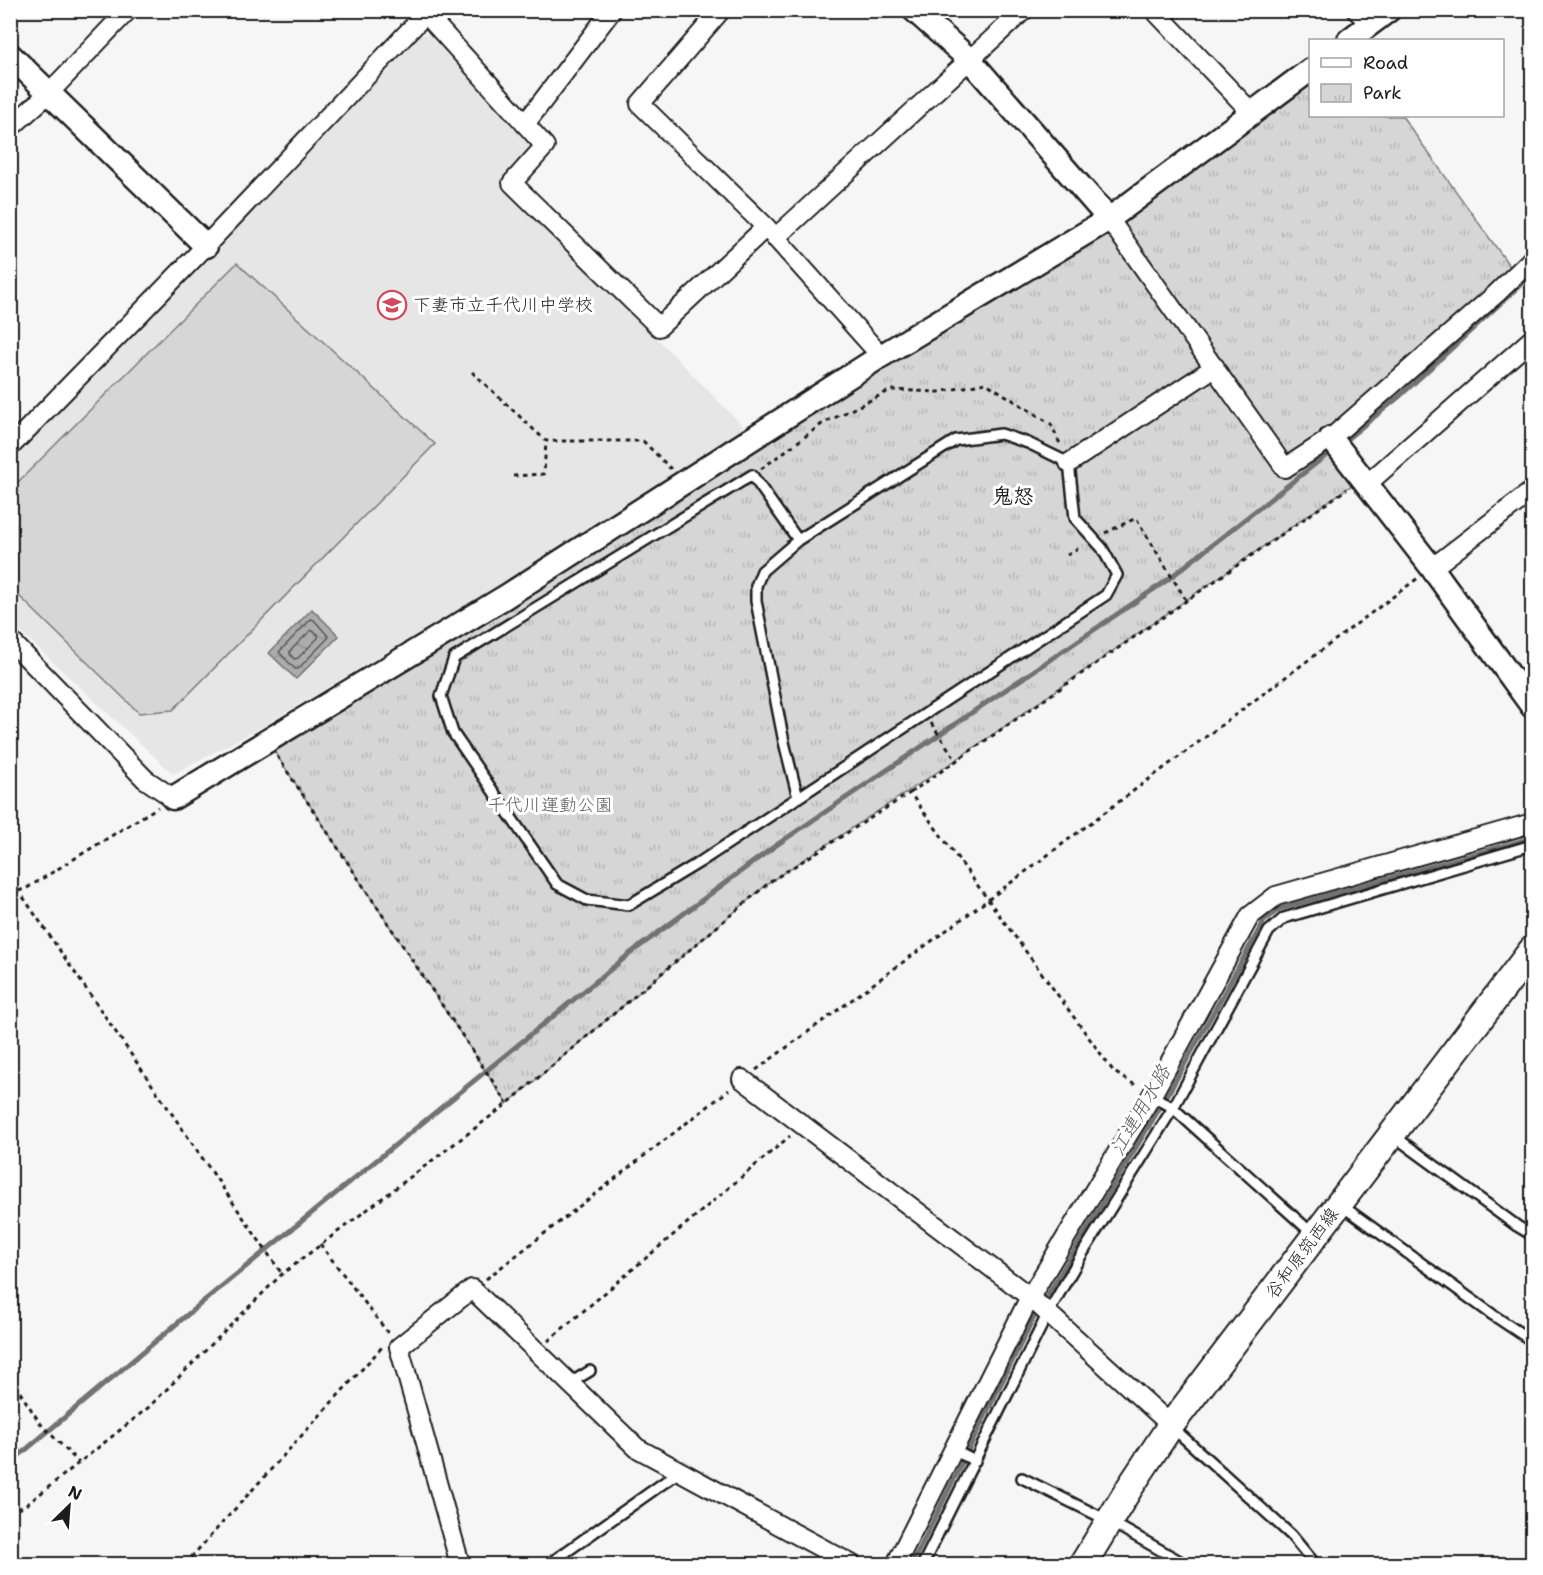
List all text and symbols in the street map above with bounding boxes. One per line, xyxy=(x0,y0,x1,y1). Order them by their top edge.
legend xyxy=(1309,39,1504,117)
text: Road xyxy=(1363,51,1408,75)
text: Park xyxy=(1363,81,1402,105)
school or university icon: 下妻市立千代川中学校 xyxy=(376,289,408,321)
place label: 下妻市立千代川中学校 xyxy=(413,293,593,317)
district label: 鬼怒 xyxy=(992,482,1034,510)
park label: 千代川運動公園 xyxy=(487,793,613,817)
water label: 江連用水路 xyxy=(1104,1059,1177,1160)
street label: 谷和原筑西線 xyxy=(1260,1203,1344,1303)
north arrow xyxy=(39,1476,99,1536)
text: N xyxy=(65,1481,85,1505)

